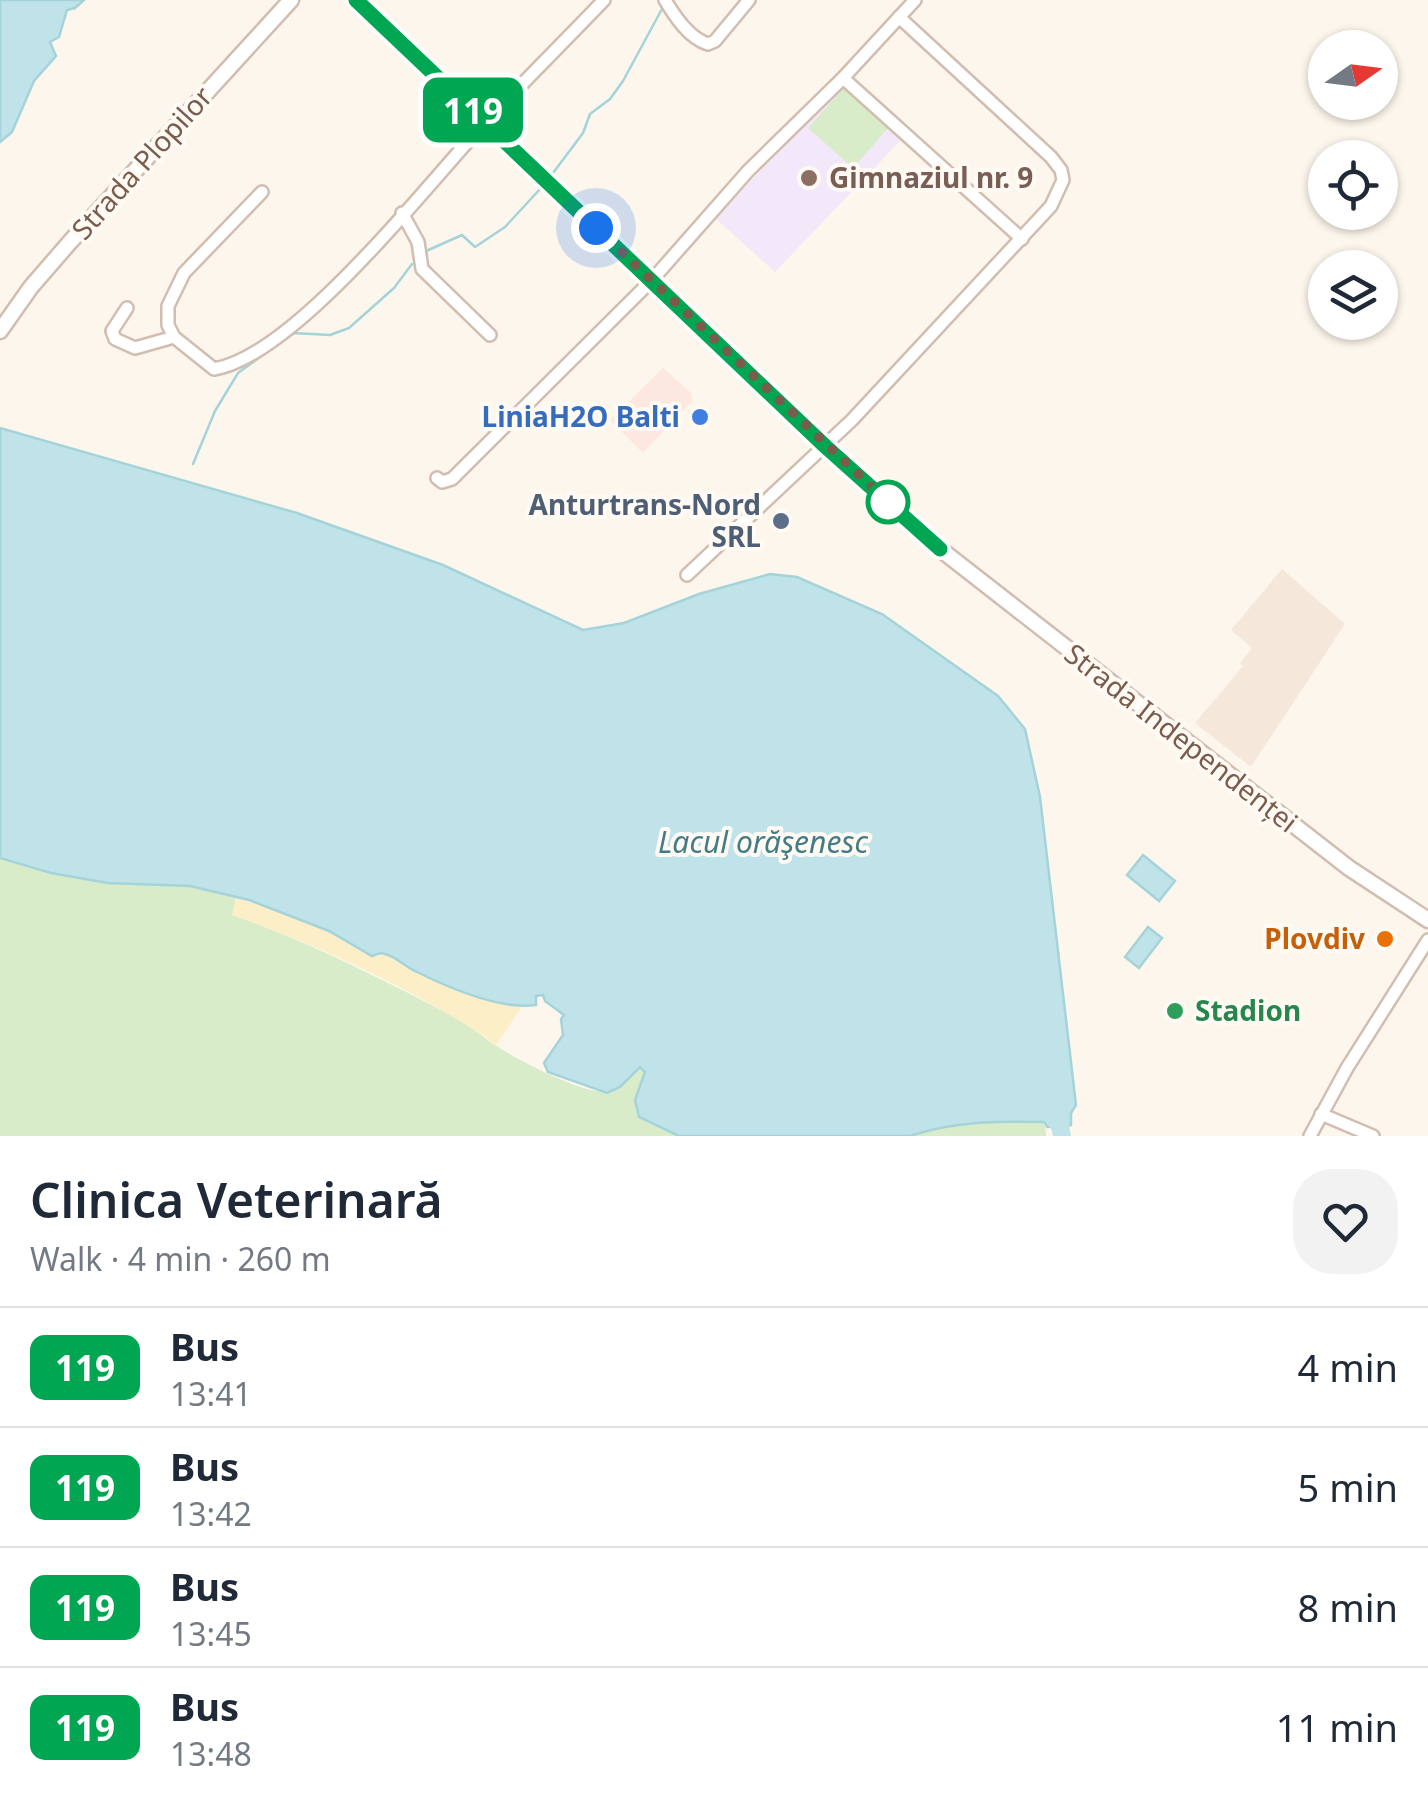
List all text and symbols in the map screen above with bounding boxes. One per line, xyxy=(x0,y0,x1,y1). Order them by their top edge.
north arrow xyxy=(1308,30,1398,120)
map controls xyxy=(1308,30,1398,340)
street label: Strada Plopilor xyxy=(62,77,220,247)
line badge: 119 xyxy=(416,78,530,142)
text: 119 xyxy=(443,87,503,134)
button: locate xyxy=(1308,140,1398,230)
place label: Gimnaziul nr. 9 xyxy=(829,158,1033,196)
marker: Gimnaziul nr. 9 xyxy=(798,167,820,189)
your location xyxy=(571,203,621,253)
button: layers xyxy=(1308,250,1398,340)
place label: LiniaH2O Balti xyxy=(482,397,680,435)
marker: LiniaH2O Balti xyxy=(689,406,711,428)
unlabelled marker xyxy=(867,481,909,523)
place label: Anturtrans-Nord SRL xyxy=(529,485,761,555)
marker: Anturtrans-Nord SRL xyxy=(770,510,792,532)
street label: Strada Independenței xyxy=(1057,634,1306,840)
water label: Lacul orăşenesc xyxy=(658,821,868,862)
place label: Plovdiv xyxy=(1264,919,1365,957)
marker: Plovdiv xyxy=(1374,928,1396,950)
place label: Stadion xyxy=(1195,991,1301,1029)
marker: Stadion xyxy=(1164,1000,1186,1022)
text: Clinica Veterinară xyxy=(30,1167,443,1232)
button: heart xyxy=(1293,1169,1398,1274)
text: Walk · 4 min · 260 m xyxy=(30,1237,331,1280)
text: Bus xyxy=(170,1320,239,1372)
text: 4 min xyxy=(1298,1341,1398,1393)
text: 119 xyxy=(55,1344,115,1391)
text: 13:41 xyxy=(170,1372,252,1415)
text: Bus xyxy=(170,1440,239,1492)
text: 5 min xyxy=(1298,1461,1398,1513)
text: 119 xyxy=(55,1464,115,1511)
text: 13:42 xyxy=(170,1492,252,1535)
text: Bus xyxy=(170,1560,239,1612)
text: 8 min xyxy=(1298,1581,1398,1633)
text: 119 xyxy=(55,1584,115,1631)
text: 13:45 xyxy=(170,1612,252,1655)
text: Bus xyxy=(170,1680,239,1732)
text: 11 min xyxy=(1276,1701,1398,1753)
text: 119 xyxy=(55,1704,115,1751)
text: 13:48 xyxy=(170,1732,252,1775)

